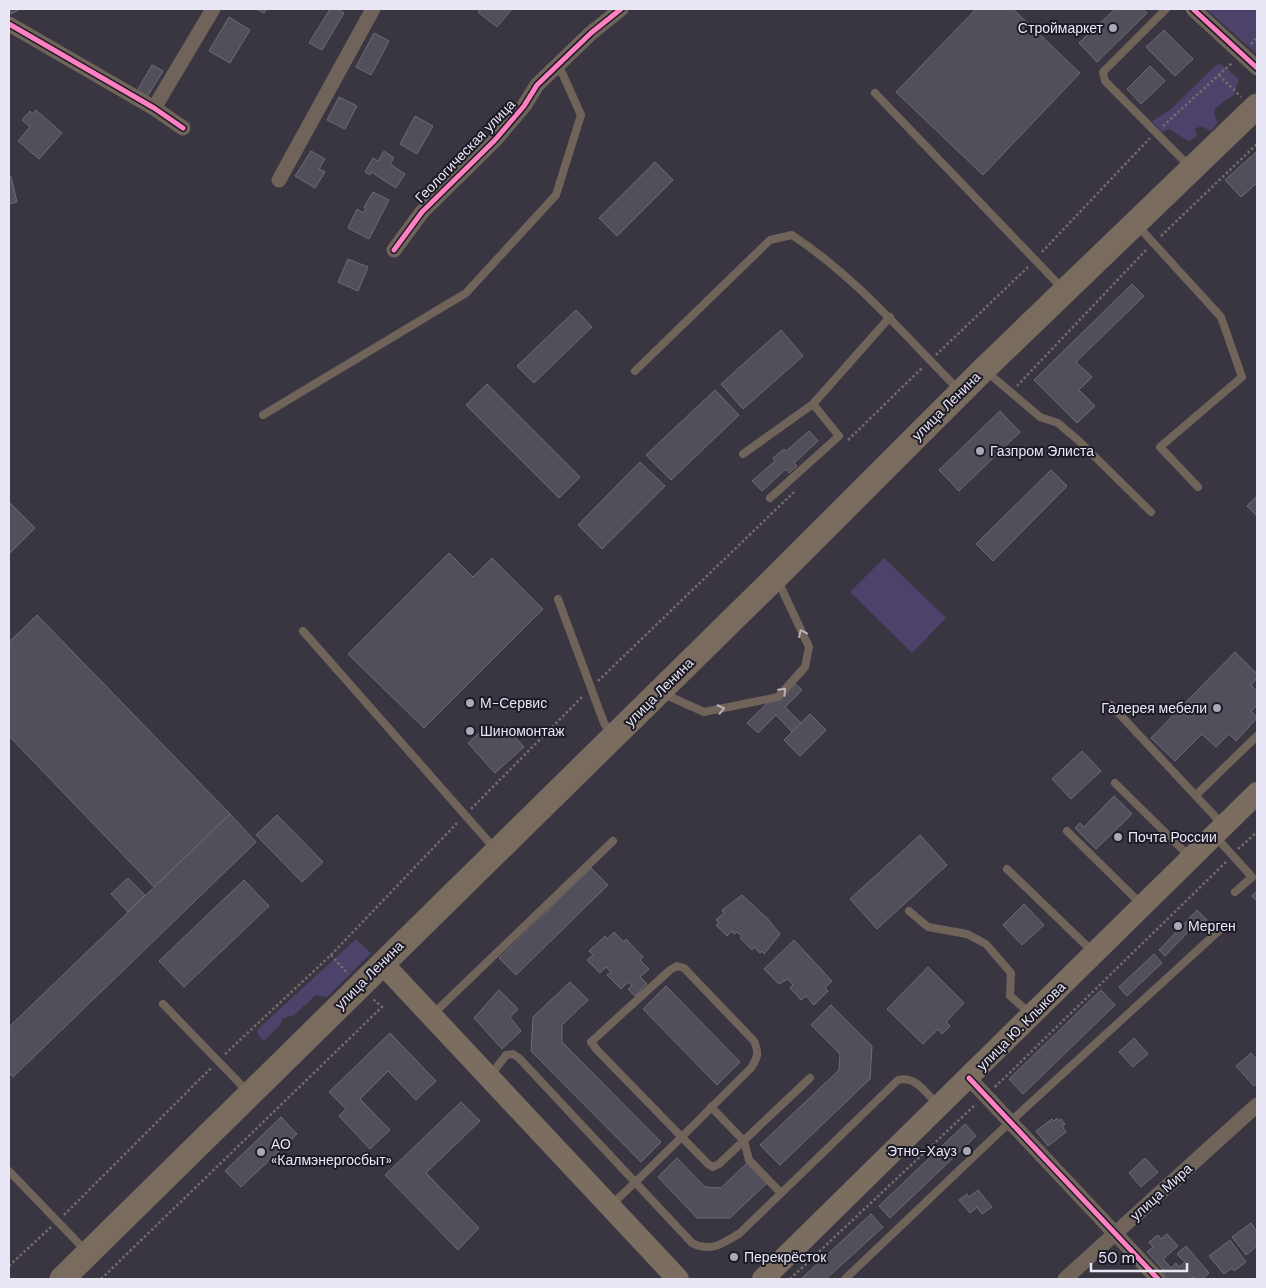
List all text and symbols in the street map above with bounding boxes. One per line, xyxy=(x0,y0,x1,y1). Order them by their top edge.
place label: Строймаркет xyxy=(1018,19,1104,37)
marker: Строймаркет xyxy=(1107,22,1119,34)
street label: Геологическая улица xyxy=(411,95,519,207)
street label: улица Ленина xyxy=(908,368,984,444)
place label: Газпром Элиста xyxy=(990,442,1094,460)
marker: Газпром Элиста xyxy=(974,445,986,457)
one-way arrow xyxy=(798,629,808,638)
street label: улица Ленина xyxy=(621,654,697,730)
one-way arrow xyxy=(777,688,786,697)
place label: М-Сервис xyxy=(480,694,547,712)
marker: М-Сервис xyxy=(464,697,476,709)
place label: Галерея мебели xyxy=(1101,699,1207,717)
marker: Галерея мебели xyxy=(1211,702,1223,714)
one-way arrow xyxy=(716,704,725,715)
place label: Шиномонтаж xyxy=(480,722,565,740)
marker: Шиномонтаж xyxy=(464,725,476,737)
place label: Почта России xyxy=(1128,828,1217,846)
marker: Почта России xyxy=(1112,831,1124,843)
place label: Мерген xyxy=(1188,917,1236,935)
marker: Мерген xyxy=(1172,920,1184,932)
street label: улица Ленина xyxy=(331,937,407,1013)
street label: улица Ю. Клыкова xyxy=(973,978,1069,1074)
place label: АО «Калмэнергосбыт» xyxy=(271,1135,392,1169)
place label: Этно-Хауз xyxy=(887,1142,957,1160)
marker: Этно-Хауз xyxy=(961,1145,973,1157)
marker: АО «Калмэнергосбыт» xyxy=(255,1146,267,1158)
street label: улица Мира xyxy=(1126,1159,1196,1225)
scale bar xyxy=(1091,1240,1187,1272)
place label: Перекрёсток xyxy=(744,1248,827,1266)
text: 50 m xyxy=(1098,1248,1135,1268)
marker: Перекрёсток xyxy=(728,1251,740,1263)

